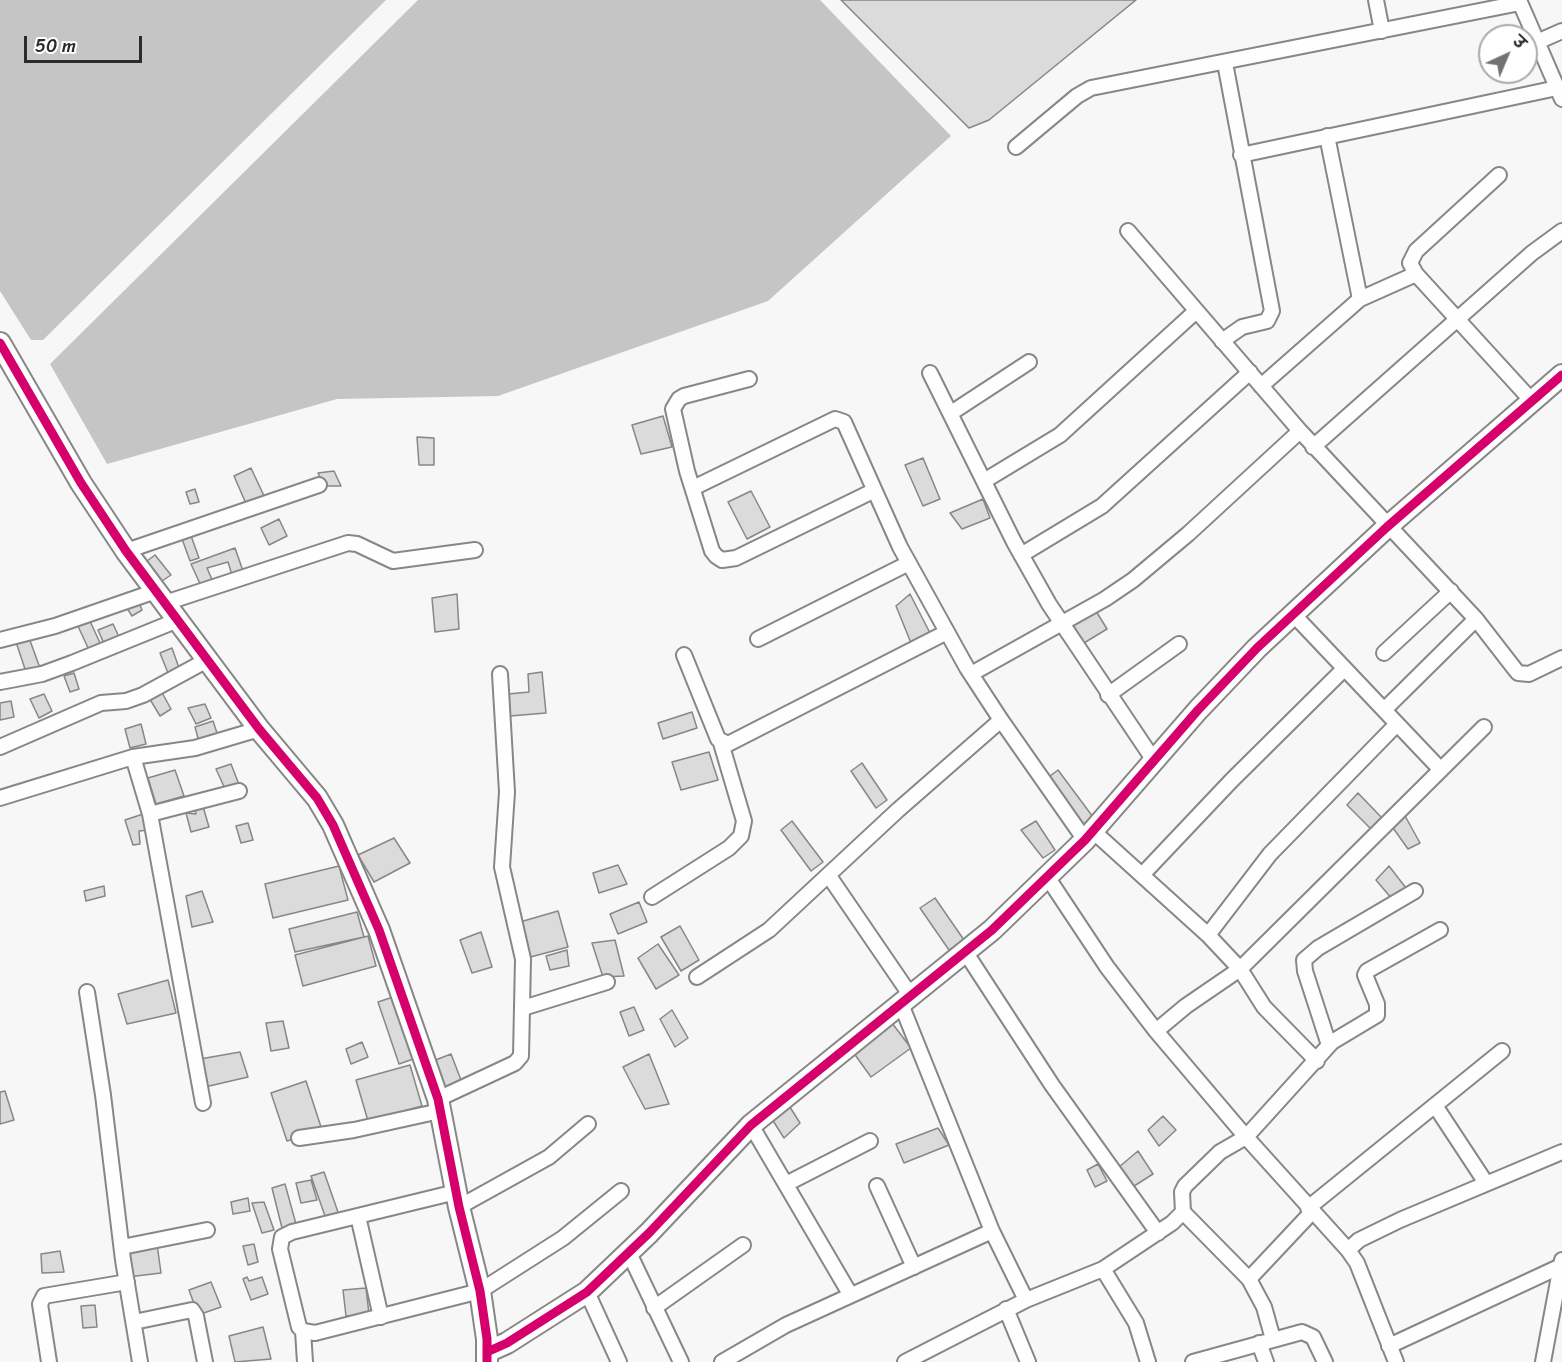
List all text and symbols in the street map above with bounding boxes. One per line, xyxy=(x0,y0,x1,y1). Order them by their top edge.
scale bar xyxy=(27,24,146,62)
north arrow xyxy=(1478,24,1538,84)
text: उ xyxy=(1506,28,1533,56)
text: 50 m xyxy=(35,30,76,62)

